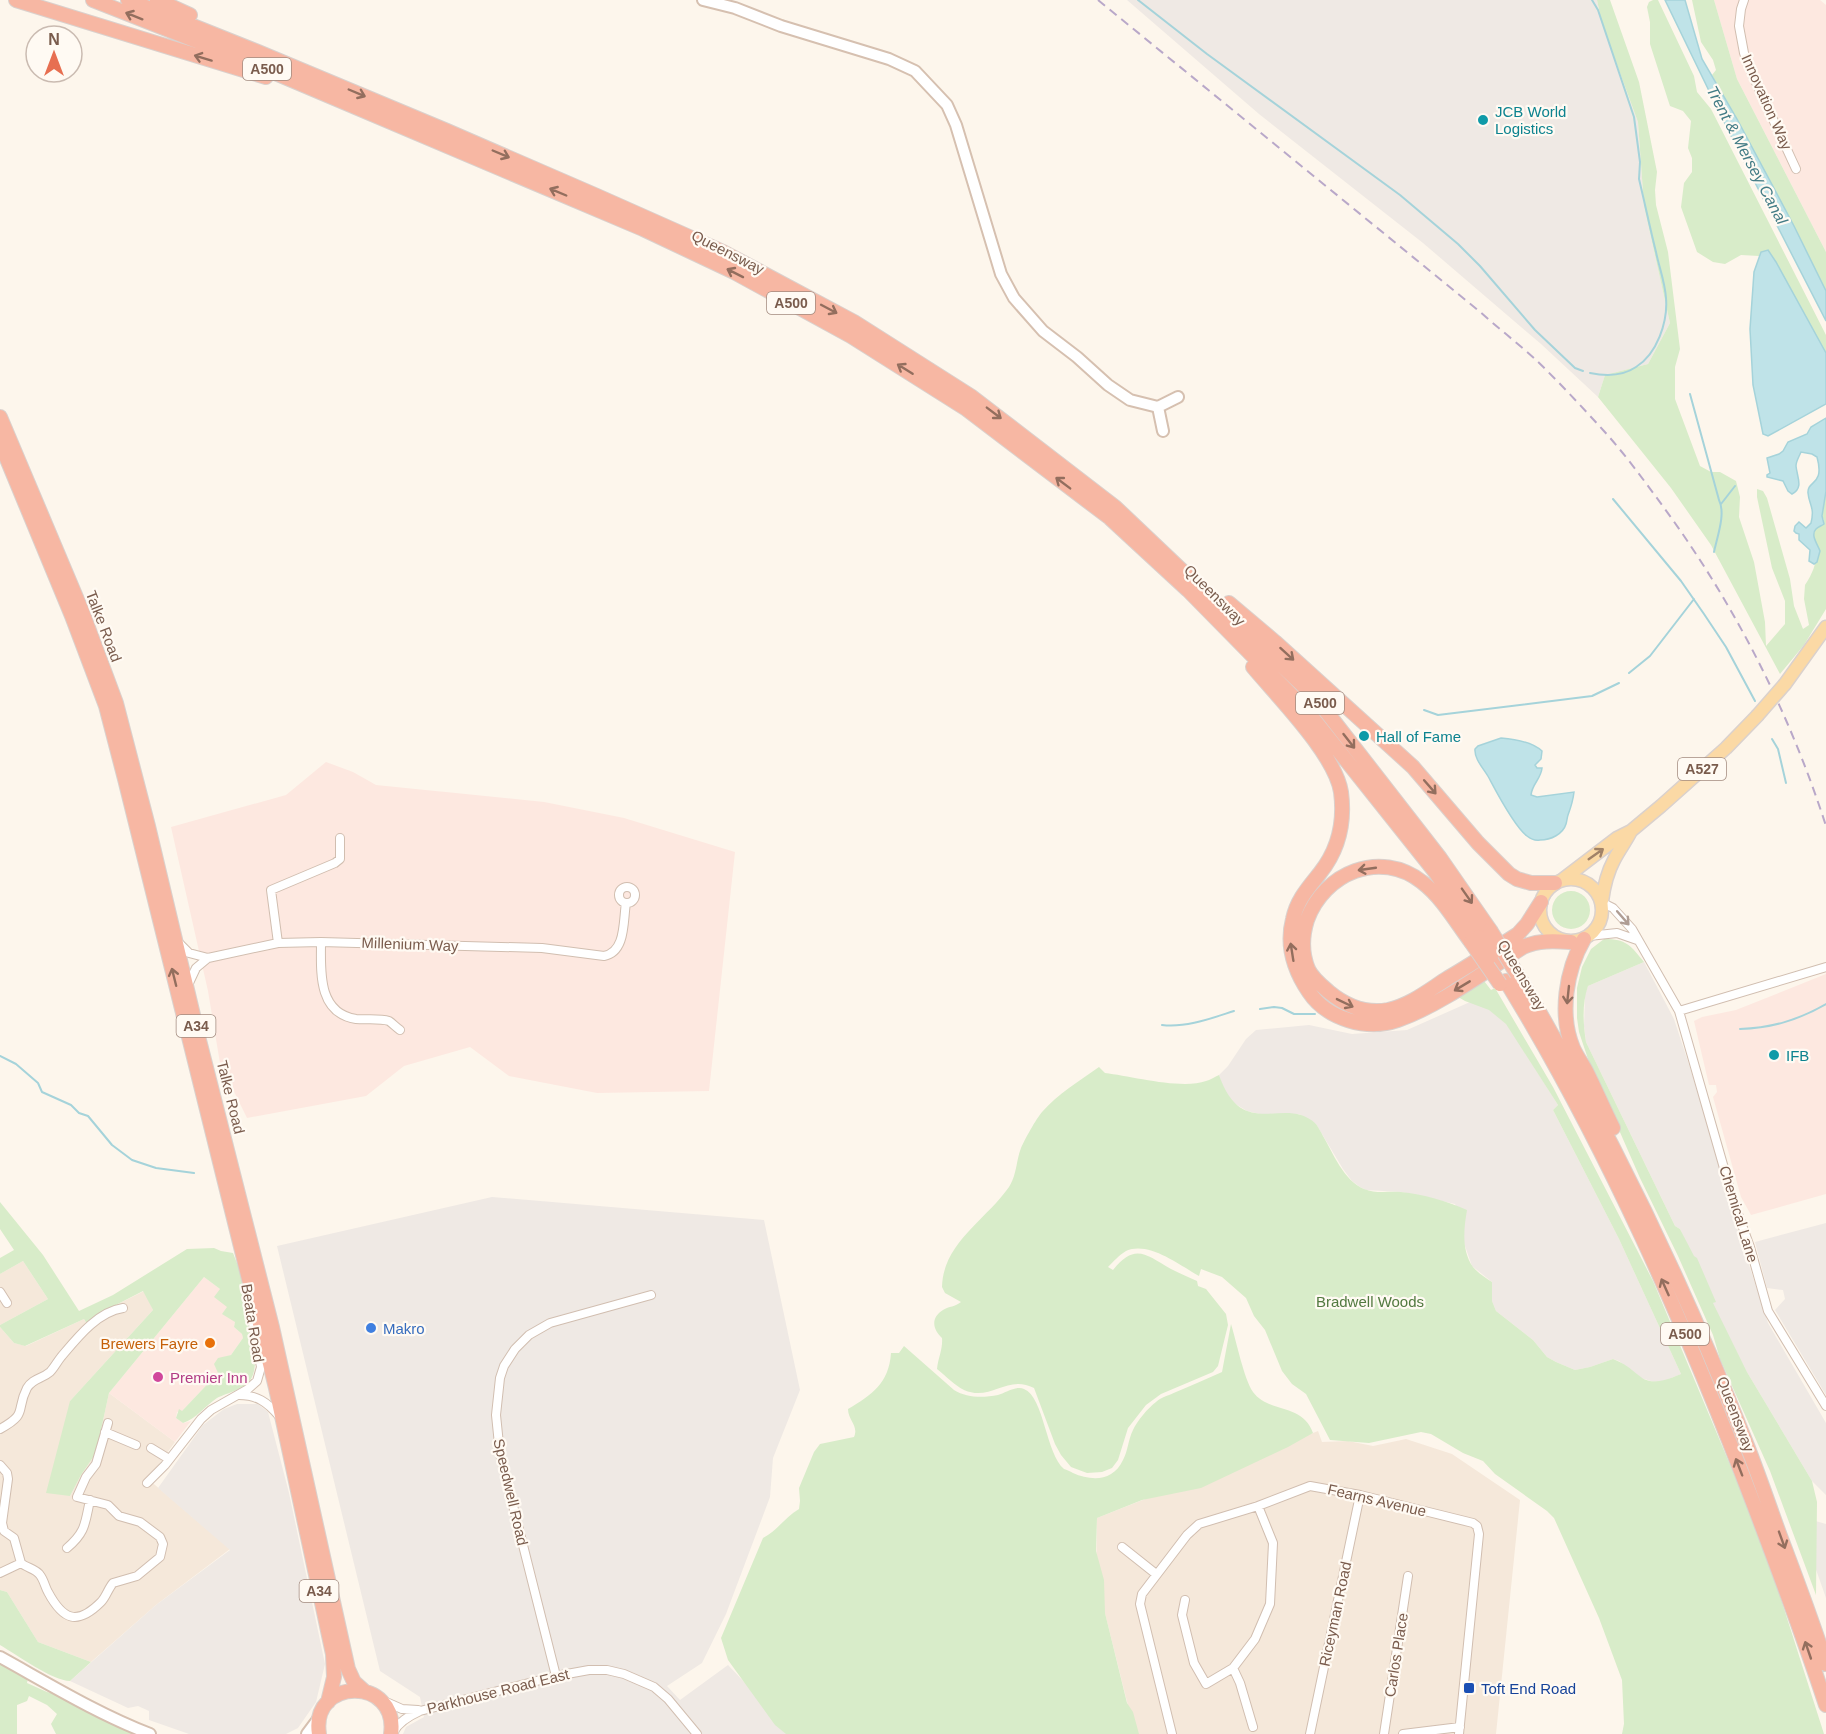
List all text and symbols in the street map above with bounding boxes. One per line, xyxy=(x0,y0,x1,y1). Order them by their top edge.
one-way arrow xyxy=(125,9,143,20)
north arrow xyxy=(24,24,84,84)
text: N xyxy=(48,31,60,48)
one-way arrow xyxy=(194,51,213,62)
street label: Innovation Way xyxy=(1738,52,1796,153)
road number: A500 xyxy=(243,58,291,80)
water label: Trent & Mersey Canal xyxy=(1703,83,1791,228)
one-way arrow xyxy=(348,88,366,99)
place label: JCB World Logistics xyxy=(1495,103,1566,137)
marker: JCB World Logistics xyxy=(1476,113,1490,127)
one-way arrow xyxy=(491,149,510,160)
one-way arrow xyxy=(549,186,568,197)
street label: Queensway xyxy=(689,226,768,278)
one-way arrow xyxy=(727,267,745,278)
road number: A500 xyxy=(767,292,815,314)
one-way arrow xyxy=(820,303,837,315)
one-way arrow xyxy=(897,363,914,375)
one-way arrow xyxy=(985,407,1001,420)
one-way arrow xyxy=(1056,477,1072,489)
street label: Queensway xyxy=(1181,561,1249,629)
street label: Talke Road xyxy=(83,588,125,664)
one-way arrow xyxy=(1280,647,1295,661)
road number: A500 xyxy=(1296,692,1344,714)
place label: Hall of Fame xyxy=(1376,728,1461,745)
marker: Hall of Fame xyxy=(1357,729,1371,743)
one-way arrow xyxy=(1343,732,1356,748)
road number: A527 xyxy=(1678,758,1726,780)
one-way arrow xyxy=(1423,779,1436,795)
one-way arrow xyxy=(1587,848,1604,860)
one-way arrow xyxy=(1358,863,1378,874)
one-way arrow xyxy=(1461,888,1473,904)
one-way arrow xyxy=(1616,910,1630,925)
street label: Millenium Way xyxy=(361,934,459,954)
street label: Queensway xyxy=(1494,937,1550,1014)
one-way arrow xyxy=(1286,943,1297,963)
one-way arrow xyxy=(167,968,179,987)
one-way arrow xyxy=(1454,981,1471,993)
one-way arrow xyxy=(1562,984,1573,1004)
one-way arrow xyxy=(1336,997,1354,1009)
road number: A34 xyxy=(176,1015,216,1037)
place label: IFB xyxy=(1786,1047,1809,1064)
marker: IFB xyxy=(1767,1048,1781,1062)
street label: Talke Road xyxy=(214,1059,248,1135)
street label: Chemical Lane xyxy=(1716,1164,1762,1264)
one-way arrow xyxy=(1658,1278,1669,1296)
street label: Beata Road xyxy=(238,1283,268,1363)
park label: Bradwell Woods xyxy=(1316,1293,1424,1310)
place label: Makro xyxy=(383,1320,425,1337)
marker: Makro xyxy=(364,1321,378,1335)
road number: A500 xyxy=(1661,1323,1709,1345)
place label: Brewers Fayre xyxy=(100,1335,198,1352)
marker: Brewers Fayre xyxy=(203,1336,217,1350)
place label: Premier Inn xyxy=(170,1369,248,1386)
marker: Premier Inn xyxy=(151,1370,165,1384)
street label: Queensway xyxy=(1714,1374,1758,1454)
street label: Speedwell Road xyxy=(490,1437,532,1547)
one-way arrow xyxy=(1733,1458,1744,1477)
street label: Fearns Avenue xyxy=(1326,1480,1428,1520)
one-way arrow xyxy=(1777,1530,1788,1549)
street label: Riceyman Road xyxy=(1316,1560,1354,1668)
road number: A34 xyxy=(300,1580,338,1602)
street label: Carlos Place xyxy=(1381,1612,1411,1698)
one-way arrow xyxy=(1801,1641,1812,1660)
street label: Parkhouse Road East xyxy=(425,1665,572,1717)
place label: Toft End Road xyxy=(1481,1680,1576,1697)
marker: Toft End Road xyxy=(1462,1681,1476,1695)

